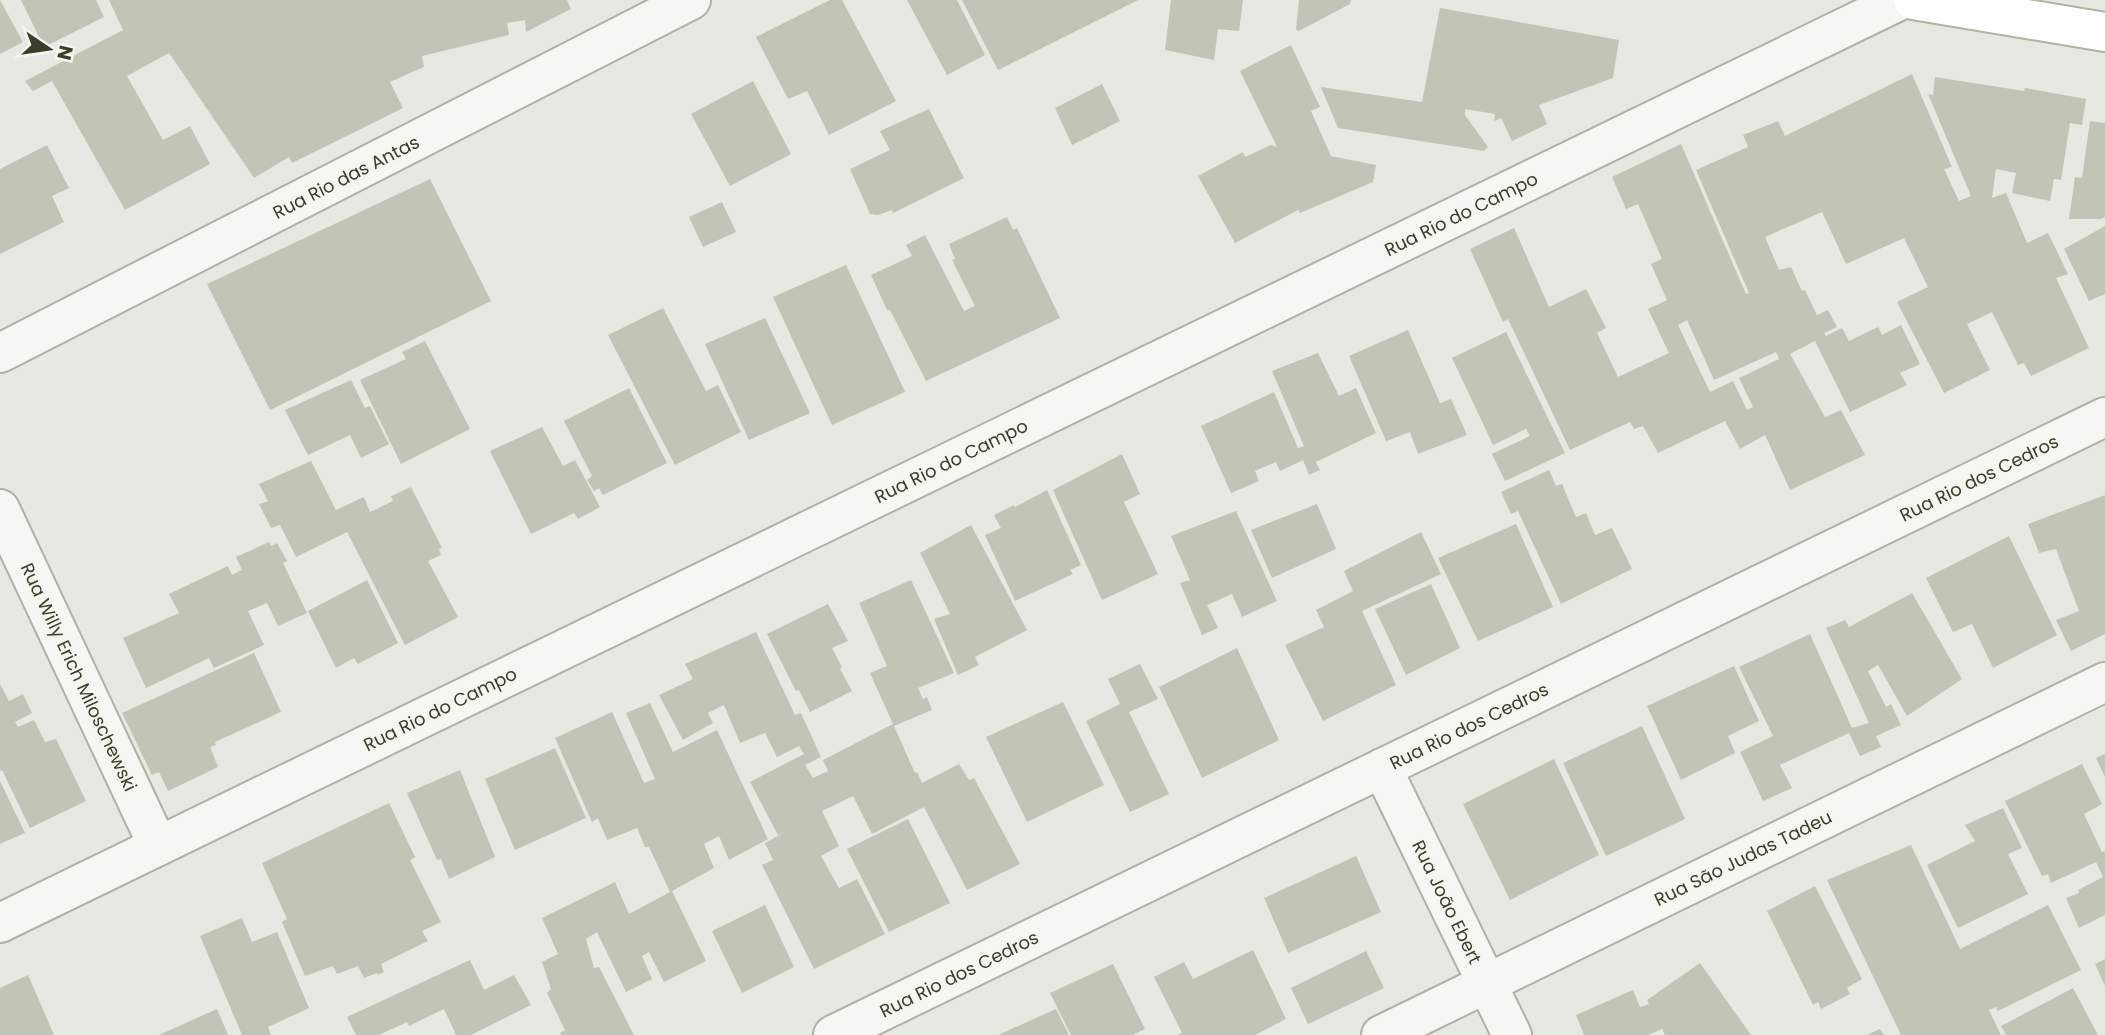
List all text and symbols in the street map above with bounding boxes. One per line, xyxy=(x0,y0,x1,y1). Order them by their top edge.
north arrow xyxy=(14,14,84,84)
text: N xyxy=(50,43,80,63)
street label: Rua Rio das Antas xyxy=(268,129,424,225)
street label: Rua Rio do Campo xyxy=(1380,166,1542,262)
street label: Rua Rio do Campo xyxy=(870,413,1032,509)
street label: Rua Rio dos Cedros xyxy=(1895,429,2063,527)
street label: Rua Willy Erich Miloschewski xyxy=(15,559,143,795)
street label: Rua Rio do Campo xyxy=(359,661,521,757)
street label: Rua Rio dos Cedros xyxy=(1385,677,1553,775)
street label: Rua São Judas Tadeu xyxy=(1650,804,1836,912)
street label: Rua João Ebert xyxy=(1406,836,1488,968)
street label: Rua Rio dos Cedros xyxy=(875,925,1043,1023)

